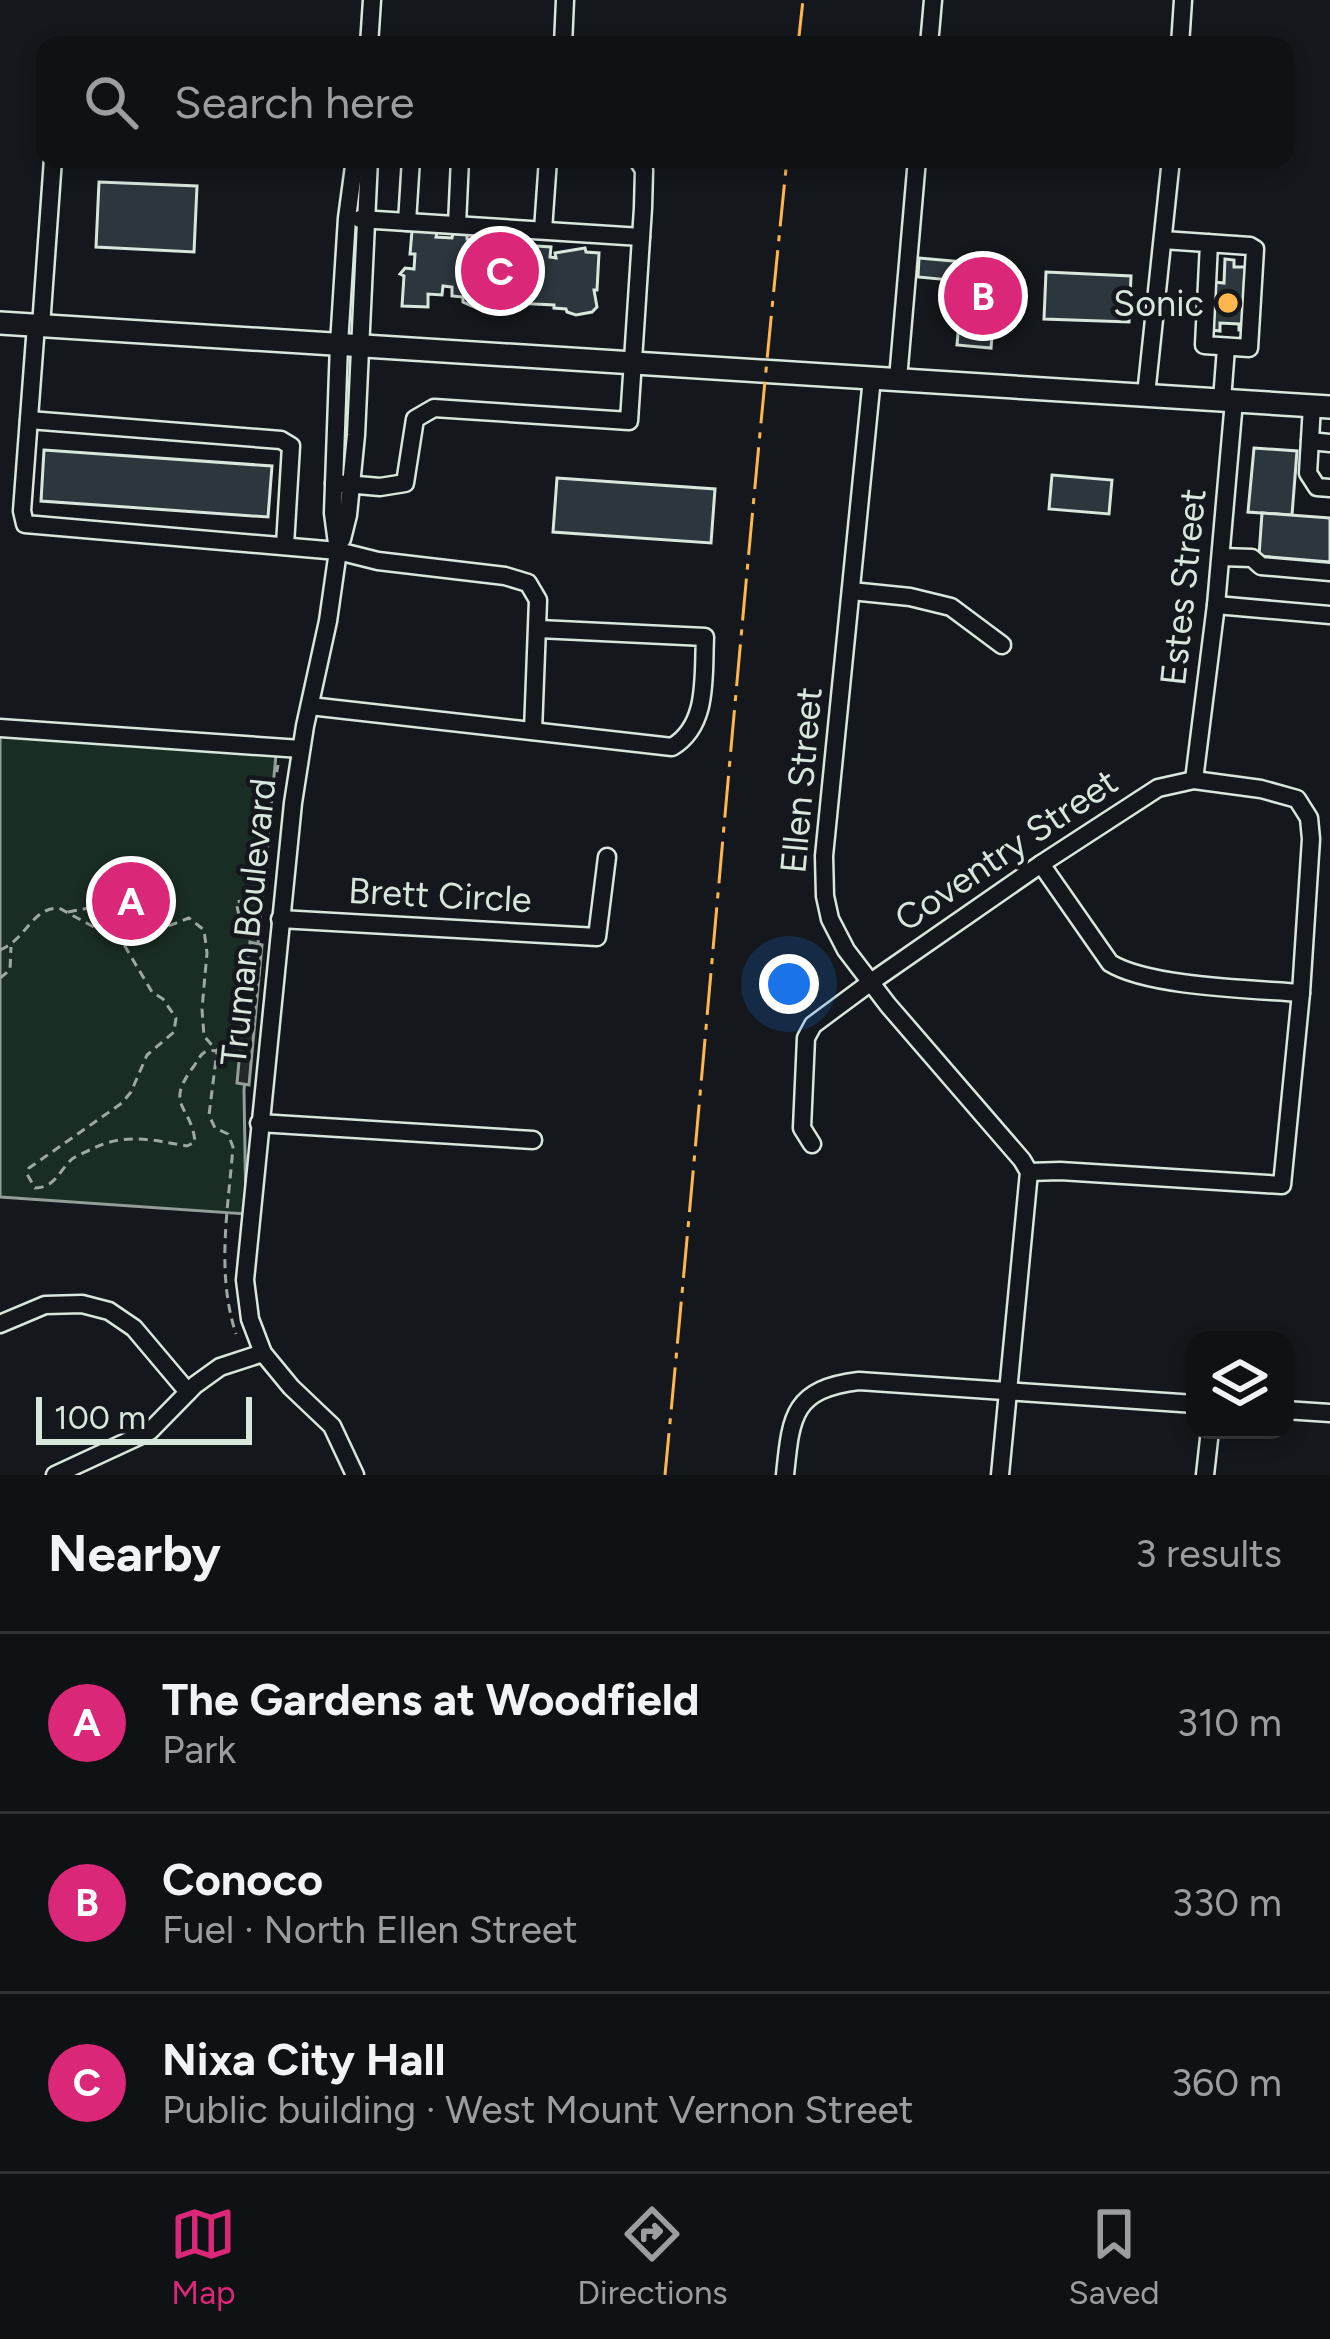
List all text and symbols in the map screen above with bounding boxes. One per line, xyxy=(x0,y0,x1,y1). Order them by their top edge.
search box xyxy=(36,36,1294,168)
icon: search xyxy=(78,69,144,135)
text: Search here xyxy=(174,75,414,129)
pin: C xyxy=(461,226,539,316)
pin: B xyxy=(944,251,1022,341)
place label: Sonic xyxy=(1113,282,1204,325)
marker: Sonic xyxy=(1215,290,1241,316)
street label: Estes Street xyxy=(1151,486,1215,688)
street label: Ellen Street xyxy=(771,685,831,875)
street label: Coventry Street xyxy=(887,760,1125,940)
street label: Truman Boulevard xyxy=(212,776,284,1068)
pin: A xyxy=(92,856,170,946)
street label: Brett Circle xyxy=(347,869,533,921)
your location xyxy=(759,954,819,1014)
map controls xyxy=(1186,1331,1294,1439)
button: layers xyxy=(1186,1331,1294,1439)
scale bar xyxy=(36,1391,252,1444)
text: 100 m xyxy=(54,1398,146,1437)
text: Nearby xyxy=(48,1523,221,1584)
text: 3 results xyxy=(1135,1530,1282,1577)
text: The Gardens at Woodfield xyxy=(162,1672,700,1726)
text: A xyxy=(73,1699,101,1746)
text: 310 m xyxy=(1177,1699,1282,1746)
text: Park xyxy=(162,1726,236,1773)
text: Conoco xyxy=(162,1852,323,1906)
text: B xyxy=(75,1879,99,1926)
text: 330 m xyxy=(1172,1879,1282,1926)
text: Fuel · North Ellen Street xyxy=(162,1906,578,1953)
text: Nixa City Hall xyxy=(162,2032,446,2086)
text: C xyxy=(73,2059,101,2106)
text: 360 m xyxy=(1171,2059,1282,2106)
text: Public building · West Mount Vernon Street xyxy=(162,2086,914,2133)
tab: Map xyxy=(170,2201,236,2312)
tab: Directions xyxy=(577,2201,728,2312)
tab: Saved xyxy=(1069,2201,1160,2312)

